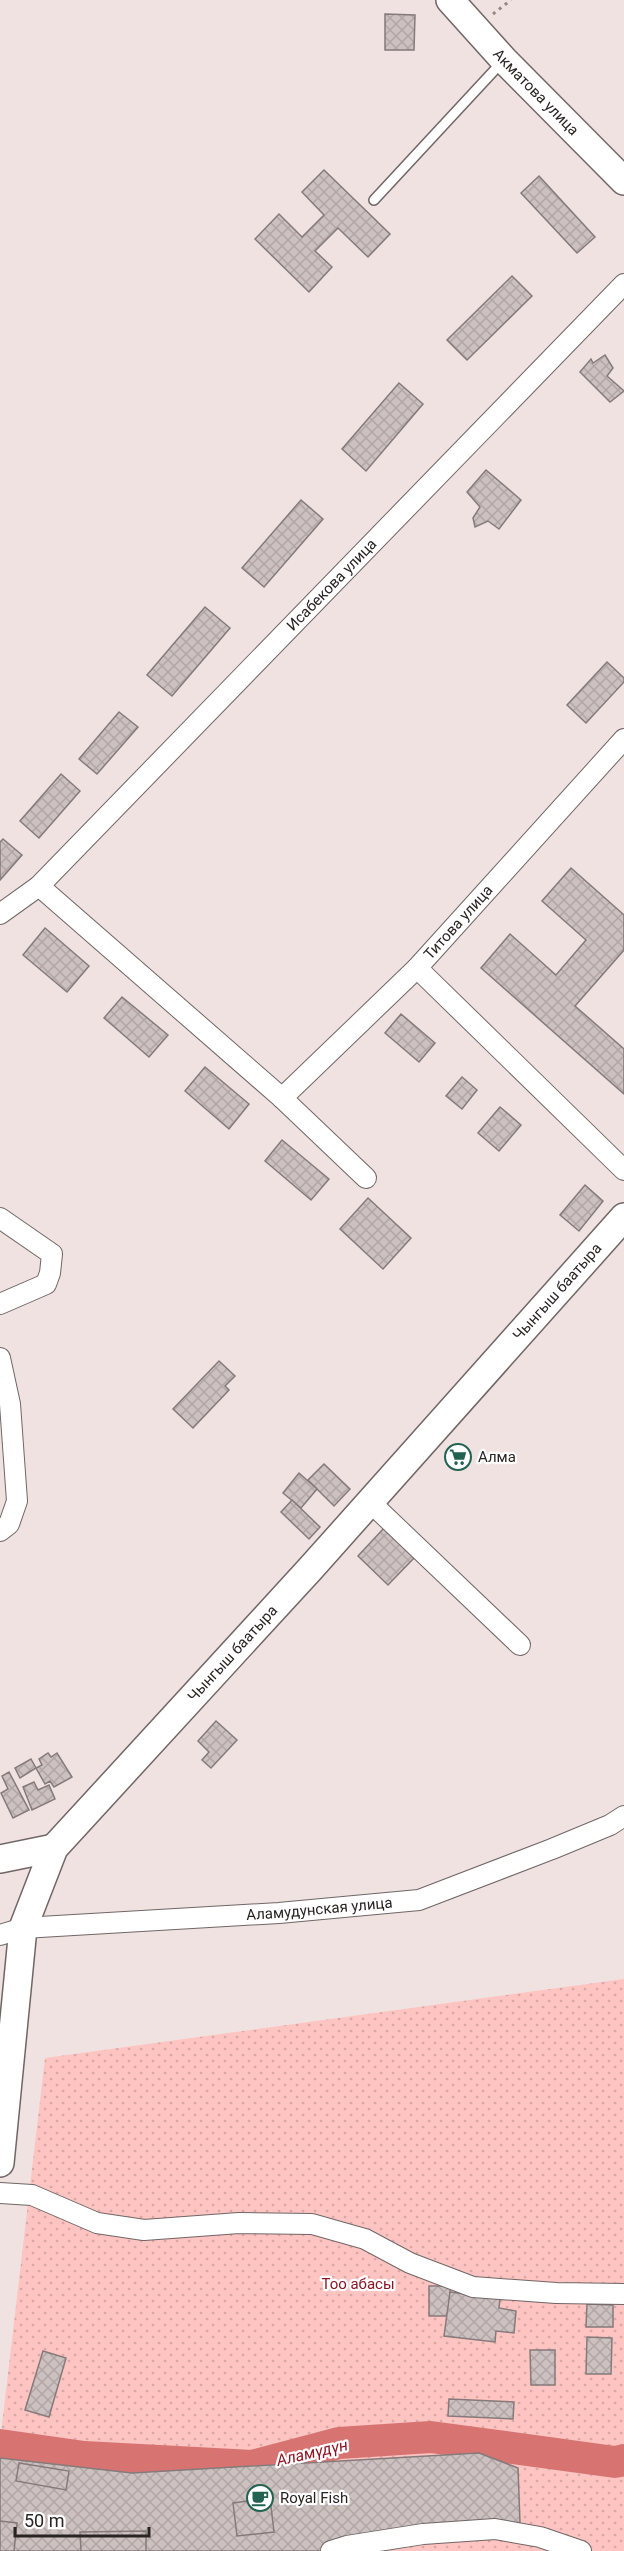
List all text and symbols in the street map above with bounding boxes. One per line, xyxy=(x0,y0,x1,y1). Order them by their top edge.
street label: Акматова улица xyxy=(489,45,583,139)
street label: Исабекова улица xyxy=(283,535,380,635)
street label: Титова улица xyxy=(420,881,496,963)
street label: Чынгыш баатыра xyxy=(509,1239,605,1344)
supermarket icon: Алма xyxy=(443,1442,473,1472)
place label: Алма xyxy=(478,1448,516,1466)
street label: Чынгыш баатыра xyxy=(184,1602,281,1705)
street label: Аламудунская улица xyxy=(246,1894,393,1924)
park label: Тоо абасы xyxy=(321,2275,395,2293)
water label: Аламүдүн xyxy=(274,2435,350,2470)
cafe icon: Royal Fish xyxy=(245,2483,275,2513)
place label: Royal Fish xyxy=(280,2489,348,2507)
scale bar xyxy=(15,2500,148,2538)
text: 50 m xyxy=(24,2510,64,2531)

